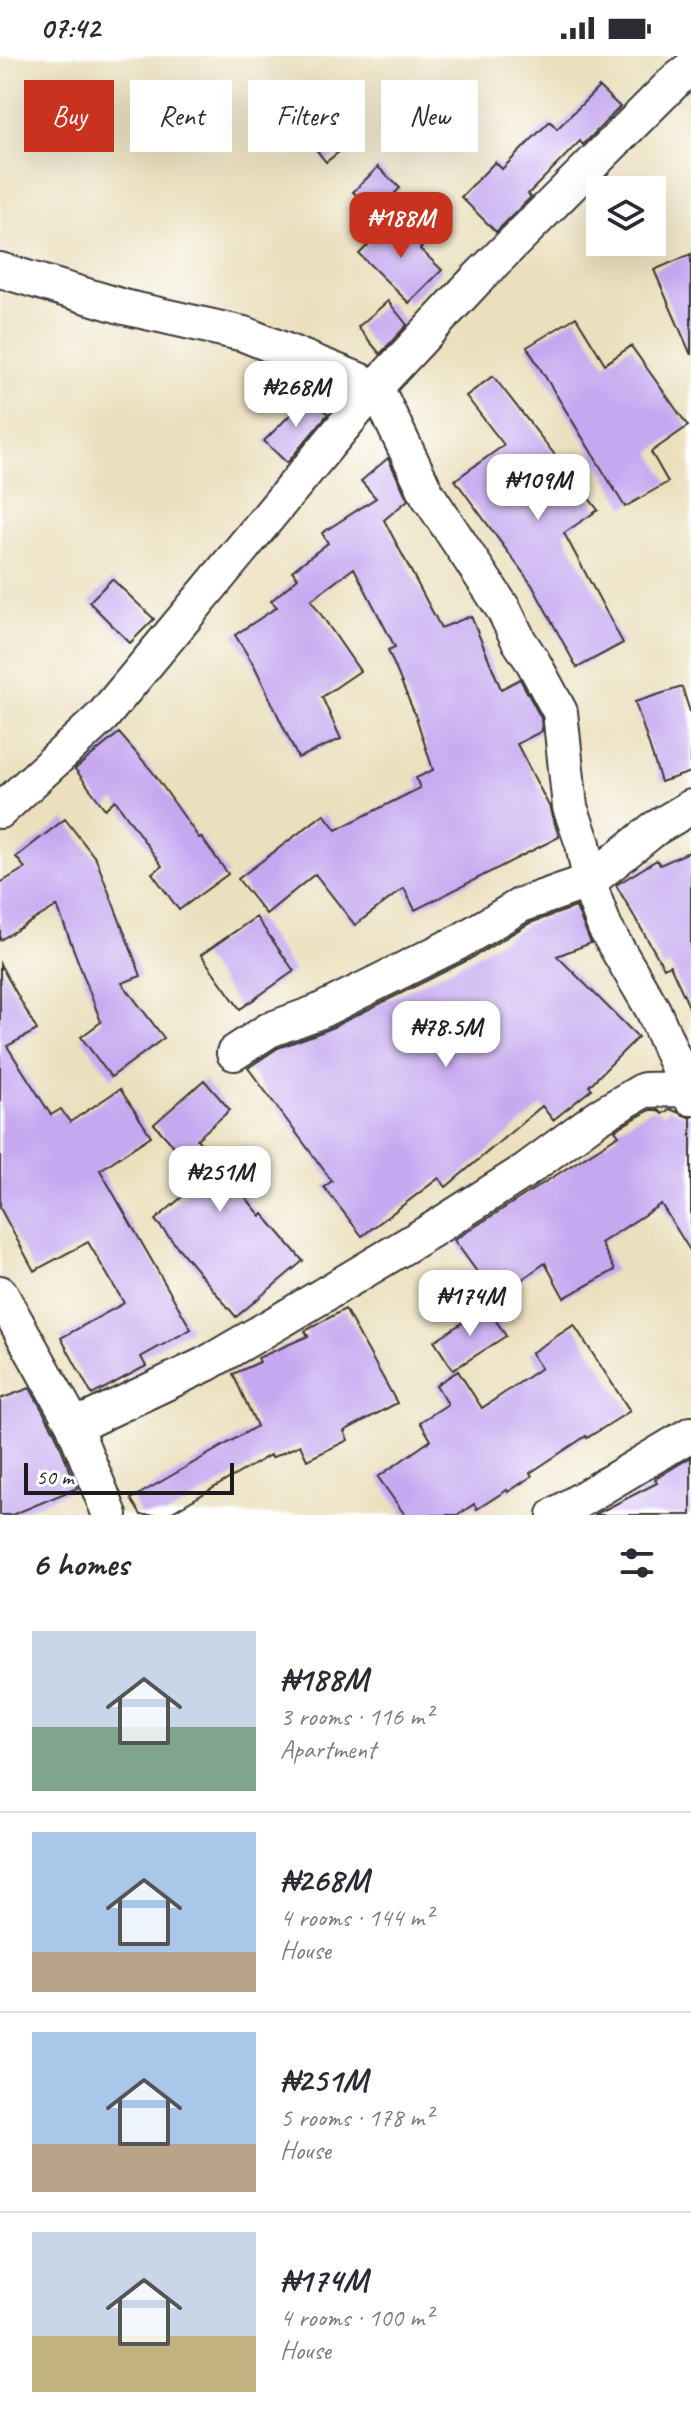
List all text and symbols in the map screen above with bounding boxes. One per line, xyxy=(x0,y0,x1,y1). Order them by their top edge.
text: 07:42 xyxy=(40,9,100,47)
chip: Buy xyxy=(24,80,114,152)
chip: Rent xyxy=(130,80,232,152)
chip: Filters xyxy=(248,80,365,152)
chip: New xyxy=(381,80,478,152)
map controls xyxy=(586,176,666,256)
button: layers xyxy=(586,176,666,256)
pin: ₦188M xyxy=(345,192,457,260)
text: ₦188M xyxy=(368,201,434,234)
pin: ₦268M xyxy=(240,361,352,429)
text: ₦268M xyxy=(262,370,330,403)
pin: ₦109M xyxy=(482,454,594,522)
text: ₦109M xyxy=(505,463,571,496)
pin: ₦78.5M xyxy=(381,1001,511,1069)
text: ₦78.5M xyxy=(410,1010,482,1043)
pin: ₦251M xyxy=(164,1146,276,1214)
text: ₦251M xyxy=(187,1155,253,1188)
pin: ₦174M xyxy=(414,1270,526,1338)
text: ₦174M xyxy=(437,1279,503,1312)
scale bar xyxy=(24,1459,234,1495)
text: 50 m xyxy=(36,1463,73,1491)
icon: filters xyxy=(615,1541,659,1585)
text: 6 homes xyxy=(32,1542,129,1585)
text: ₦188M xyxy=(280,1657,367,1700)
icon: home xyxy=(96,1663,192,1759)
text: 3 rooms · 116 m² xyxy=(280,1700,432,1733)
text: Apartment xyxy=(280,1733,376,1766)
text: ₦268M xyxy=(280,1858,368,1901)
icon: home xyxy=(96,1864,192,1960)
text: 4 rooms · 144 m² xyxy=(280,1901,432,1934)
text: House xyxy=(280,1934,331,1967)
text: ₦251M xyxy=(280,2058,367,2101)
icon: home xyxy=(96,2064,192,2160)
text: 5 rooms · 178 m² xyxy=(280,2101,432,2134)
text: House xyxy=(280,2134,331,2167)
text: ₦174M xyxy=(280,2258,367,2301)
icon: home xyxy=(96,2264,192,2360)
text: 4 rooms · 100 m² xyxy=(280,2301,432,2334)
text: House xyxy=(280,2334,331,2367)

